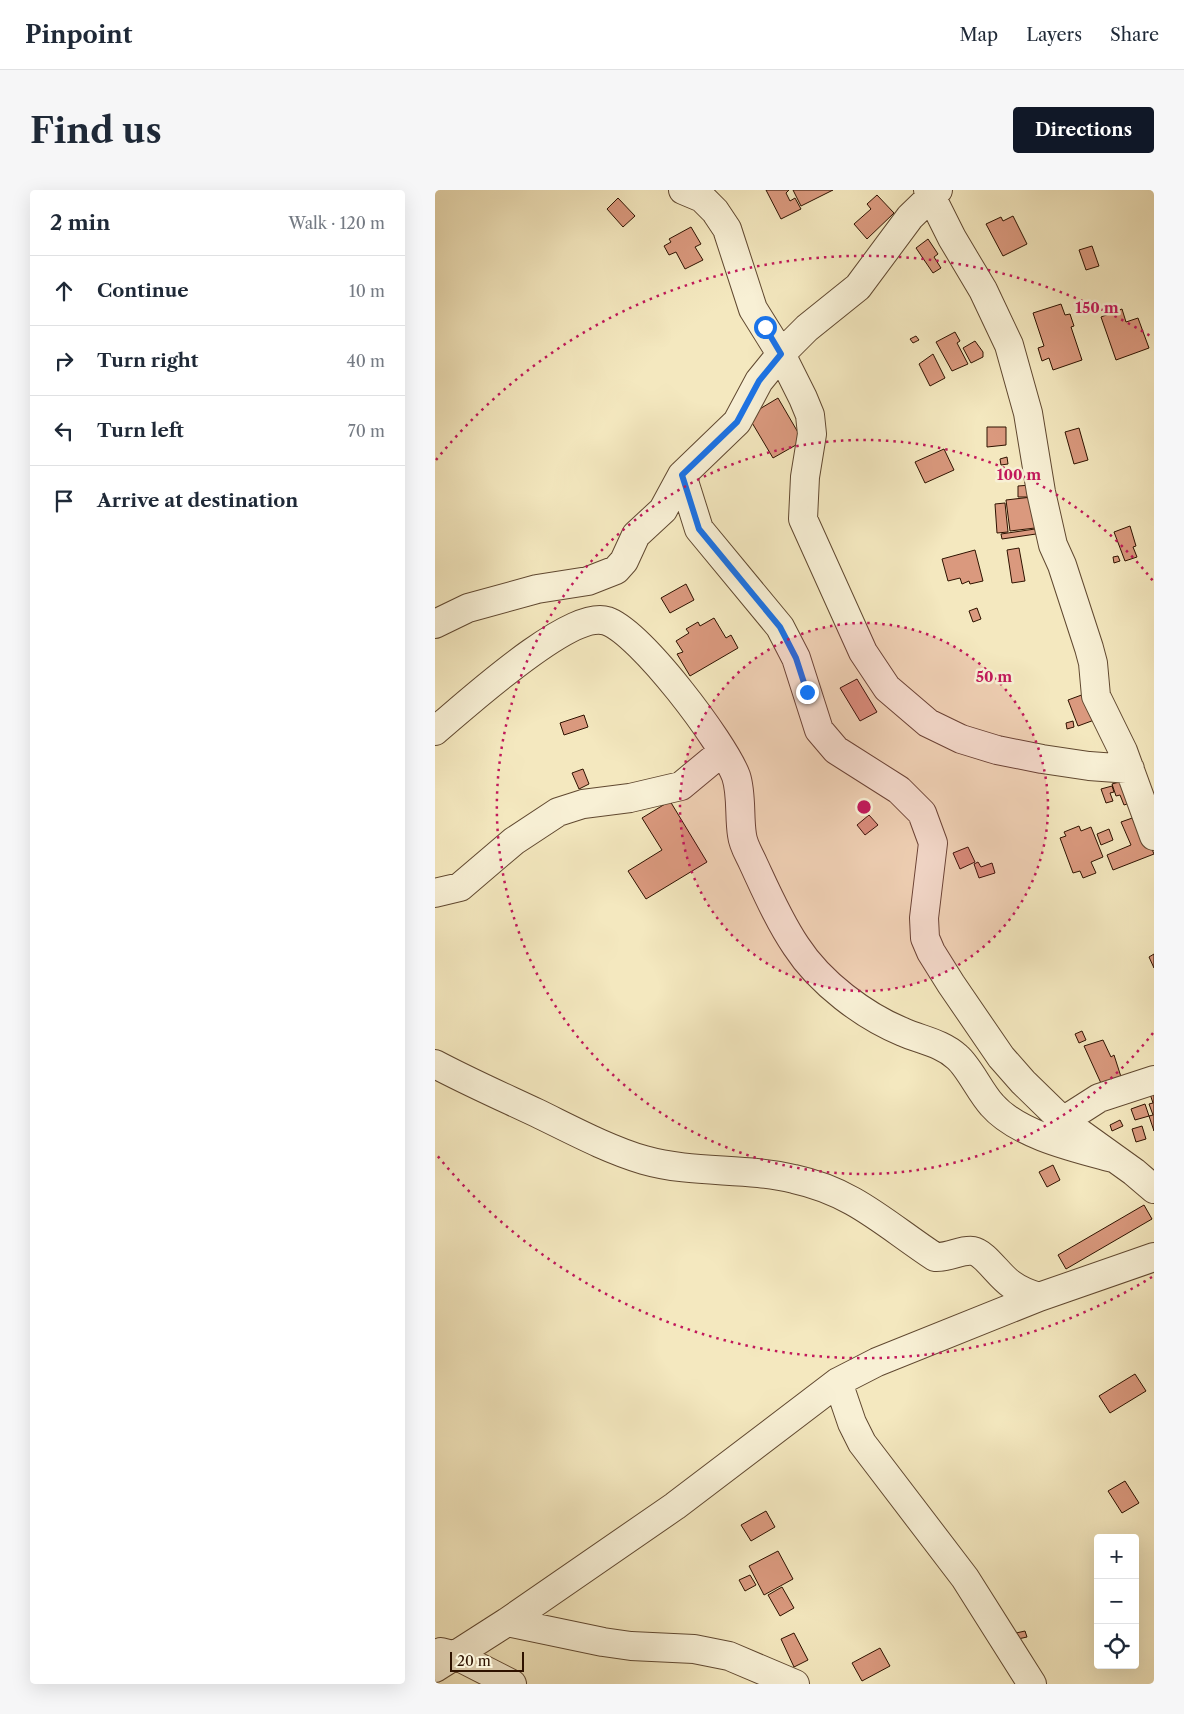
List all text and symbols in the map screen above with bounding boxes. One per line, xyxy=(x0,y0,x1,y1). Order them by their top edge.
text: Pinpoint xyxy=(25,20,132,49)
text: Map xyxy=(960,24,998,46)
text: Layers xyxy=(1026,24,1082,46)
text: Share xyxy=(1110,24,1159,46)
button: Directions xyxy=(1013,107,1154,153)
text: Find us xyxy=(30,109,162,152)
text: 2 min xyxy=(50,210,110,235)
text: Walk · 120 m xyxy=(289,213,385,233)
icon: ahead xyxy=(50,277,78,305)
text: Continue xyxy=(97,279,189,302)
text: 10 m xyxy=(349,281,385,301)
text: 150 m xyxy=(1075,298,1119,317)
route start xyxy=(754,316,777,339)
icon: right xyxy=(50,347,78,375)
text: Turn right xyxy=(97,349,198,372)
text: 40 m xyxy=(346,351,385,371)
icon: left xyxy=(50,417,78,445)
text: Turn left xyxy=(97,419,184,442)
text: 70 m xyxy=(348,421,385,441)
text: 100 m xyxy=(997,465,1041,484)
icon: arrive xyxy=(50,487,78,515)
text: Arrive at destination xyxy=(97,489,298,512)
text: 50 m xyxy=(976,667,1012,686)
route end xyxy=(796,681,819,704)
centre of rings xyxy=(855,798,873,816)
map controls xyxy=(1094,1534,1139,1669)
button: + xyxy=(1094,1534,1139,1579)
button: − xyxy=(1094,1579,1139,1624)
button: locate xyxy=(1094,1624,1139,1669)
scale bar xyxy=(450,1649,524,1672)
text: 20 m xyxy=(457,1652,491,1670)

